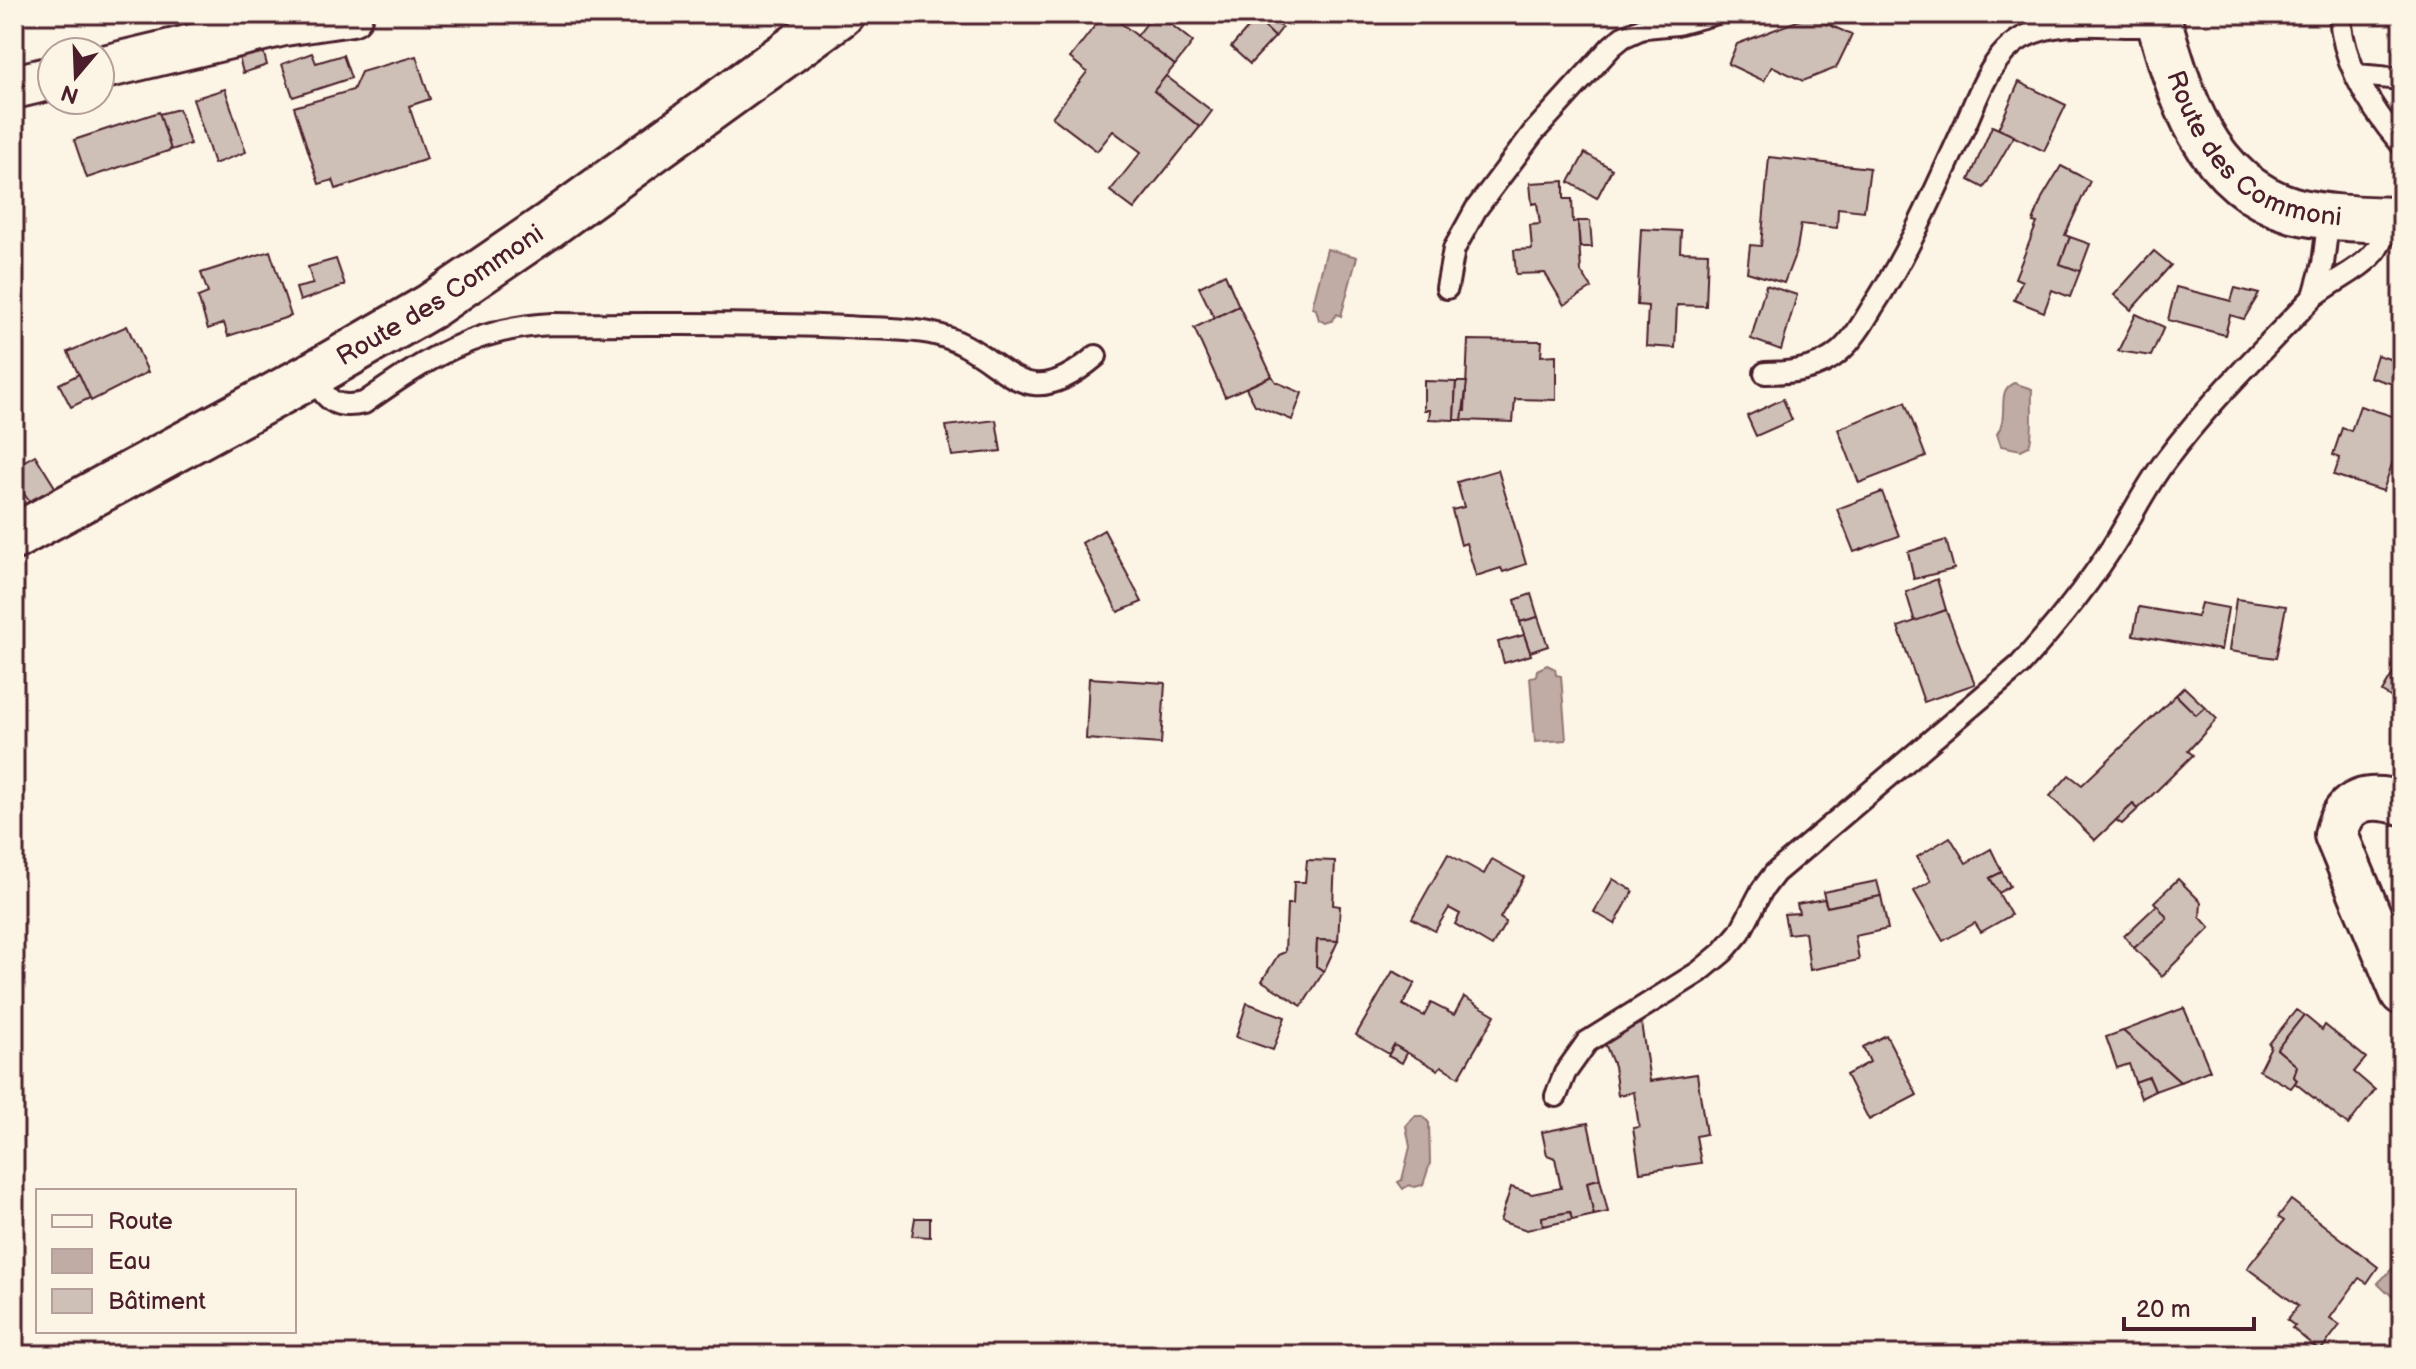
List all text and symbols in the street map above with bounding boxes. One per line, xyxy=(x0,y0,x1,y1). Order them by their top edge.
north arrow xyxy=(36,36,116,116)
street label: Route des Commoni xyxy=(2160,67,2343,233)
text: N xyxy=(58,78,82,109)
street label: Route des Commoni xyxy=(331,218,549,373)
legend xyxy=(36,1189,296,1333)
text: Route xyxy=(108,1207,173,1236)
text: Eau xyxy=(108,1247,151,1276)
scale bar xyxy=(2124,1281,2254,1331)
text: Bâtiment xyxy=(108,1287,207,1316)
text: 20 m xyxy=(2136,1295,2191,1324)

